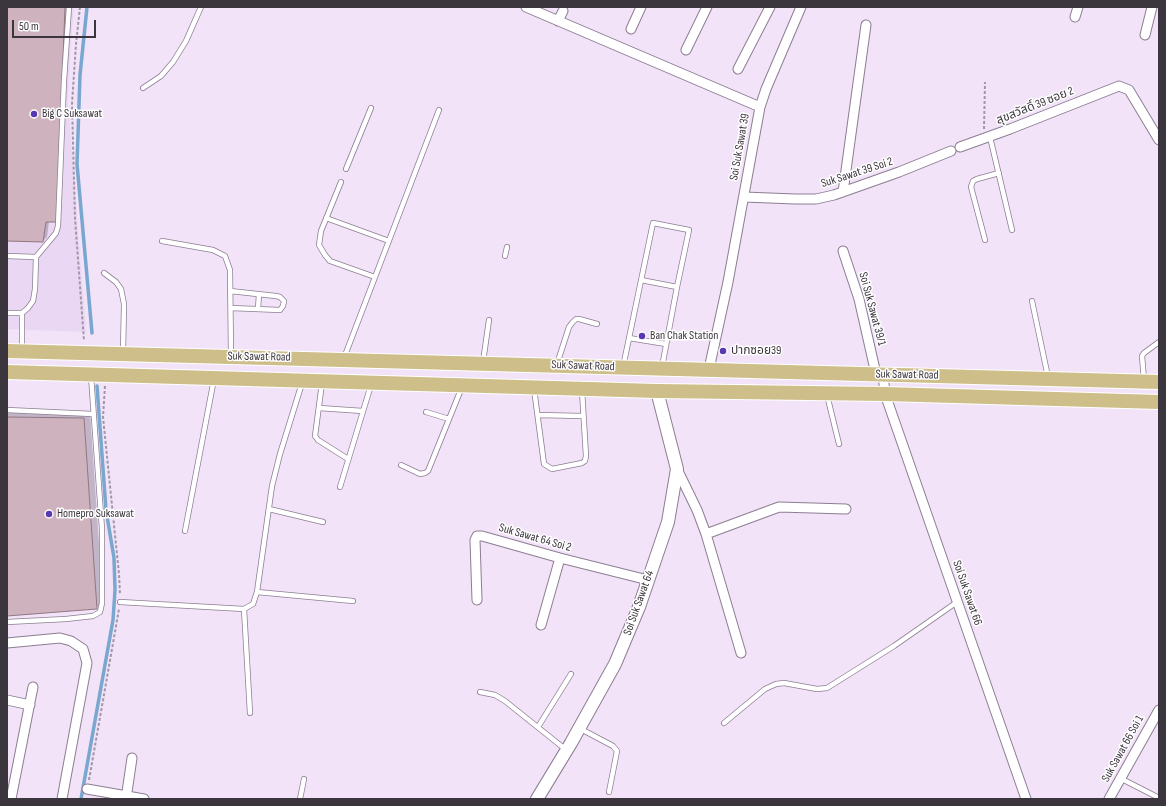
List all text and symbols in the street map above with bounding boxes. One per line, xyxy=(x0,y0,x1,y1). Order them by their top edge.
scale bar xyxy=(14,12,98,38)
text: 50 m xyxy=(19,19,39,34)
street label: สุขสวัสดิ์ 39 ซอย 2 xyxy=(994,84,1076,128)
place label: Big C Suksawat xyxy=(42,107,102,121)
marker: Big C Suksawat xyxy=(29,109,39,119)
street label: Soi Suk Sawat 39 xyxy=(727,112,753,182)
street label: Suk Sawat 39 Soi 2 xyxy=(819,155,895,191)
street label: Soi Suk Sawat 39/1 xyxy=(855,271,889,347)
place label: Ban Chak Station xyxy=(650,329,718,343)
marker: Ban Chak Station xyxy=(637,331,647,341)
place label: ปากซอย39 xyxy=(731,344,781,358)
marker: ปากซอย39 xyxy=(718,346,728,356)
street label: Suk Sawat Road xyxy=(227,349,291,365)
street label: Suk Sawat Road xyxy=(551,358,615,374)
street label: Suk Sawat Road xyxy=(875,367,939,383)
place label: Homepro Suksawat xyxy=(57,507,134,521)
marker: Homepro Suksawat xyxy=(44,509,54,519)
street label: Suk Sawat 64 Soi 2 xyxy=(497,521,573,555)
street label: Soi Suk Sawat 66 xyxy=(949,559,985,627)
street label: Soi Suk Sawat 64 xyxy=(621,569,657,637)
street label: Suk Sawat 66 Soi 1 xyxy=(1099,713,1147,785)

